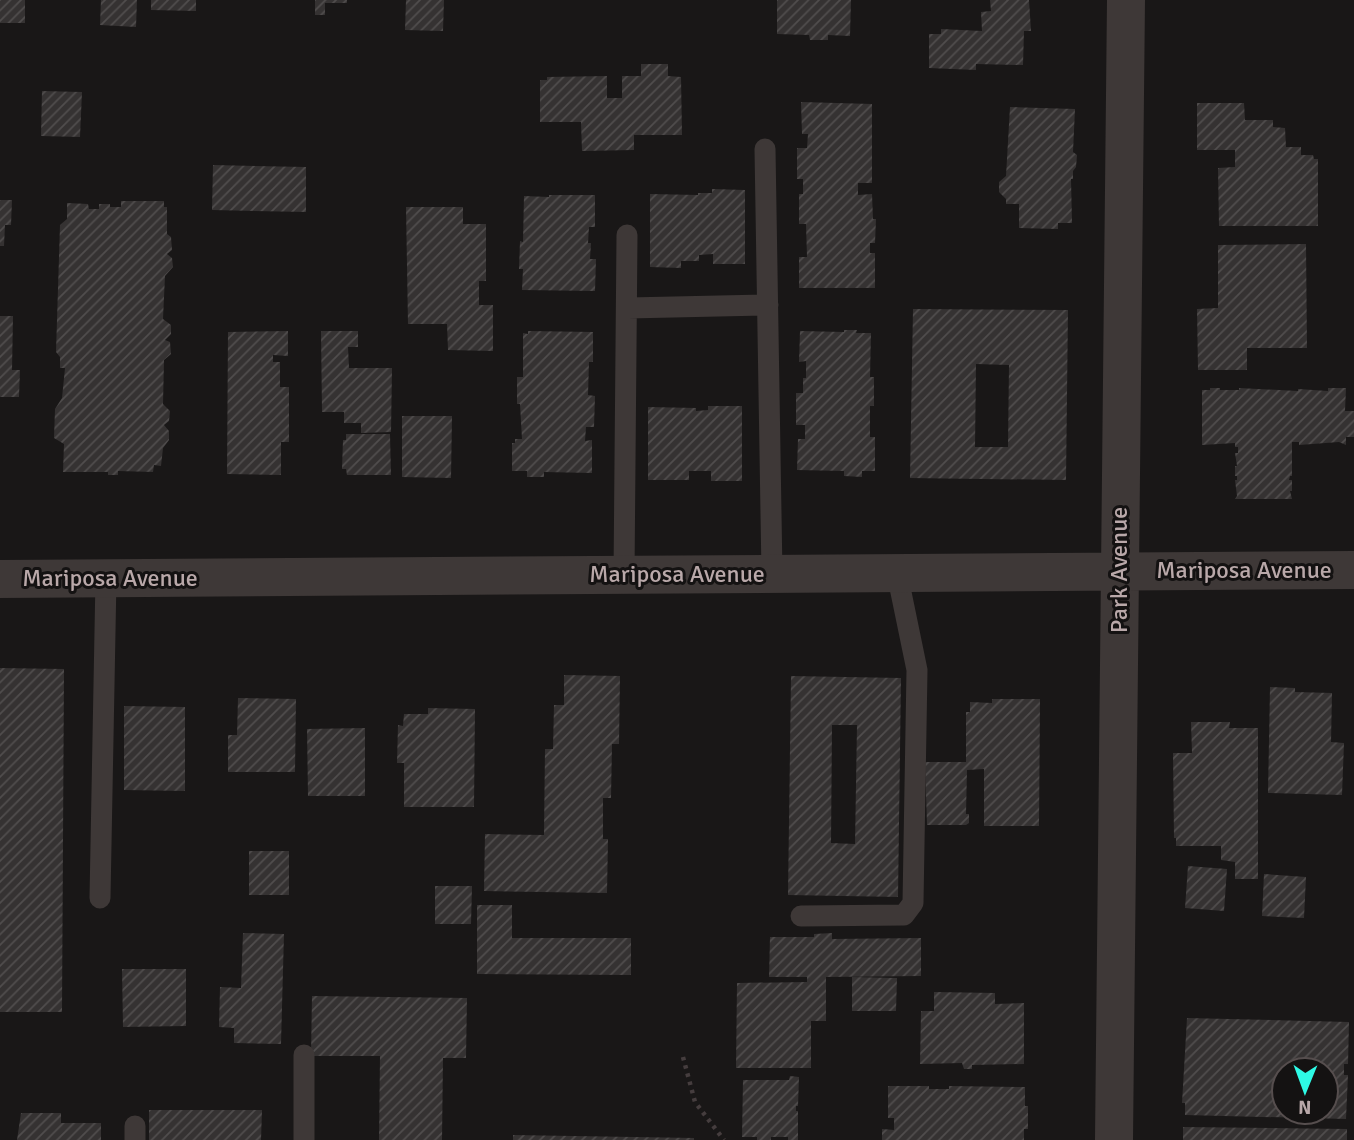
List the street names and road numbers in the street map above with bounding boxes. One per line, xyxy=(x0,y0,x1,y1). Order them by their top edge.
street label: Park Avenue xyxy=(1104,507,1134,633)
street label: Mariposa Avenue xyxy=(1156,555,1332,585)
street label: Mariposa Avenue xyxy=(589,559,765,589)
street label: Mariposa Avenue xyxy=(22,563,198,593)

